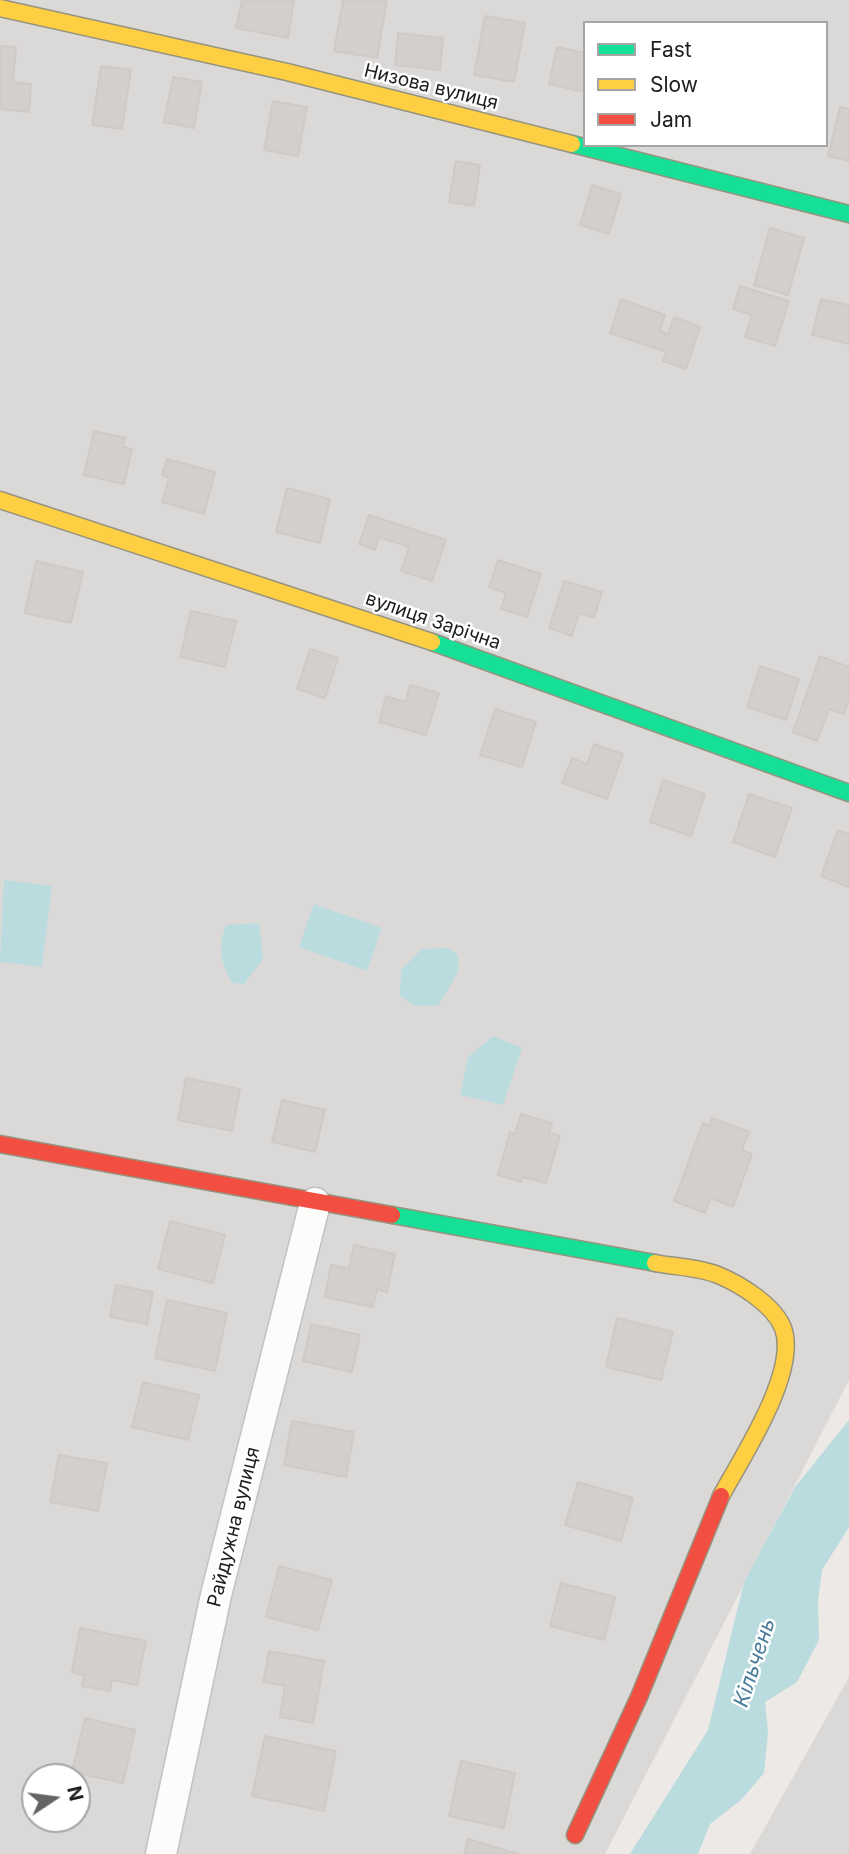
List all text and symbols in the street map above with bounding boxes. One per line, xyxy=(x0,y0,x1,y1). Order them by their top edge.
legend xyxy=(583,21,828,147)
text: Fast xyxy=(650,37,692,62)
street label: Низова вулиця xyxy=(362,59,500,115)
text: Slow xyxy=(650,72,698,97)
text: Jam xyxy=(650,107,692,132)
street label: вулиця Зарічна xyxy=(362,587,504,655)
street label: Райдужна вулиця xyxy=(203,1445,265,1609)
water label: Кільчень xyxy=(729,1615,781,1711)
north arrow xyxy=(21,1763,91,1833)
text: N xyxy=(62,1784,88,1803)

